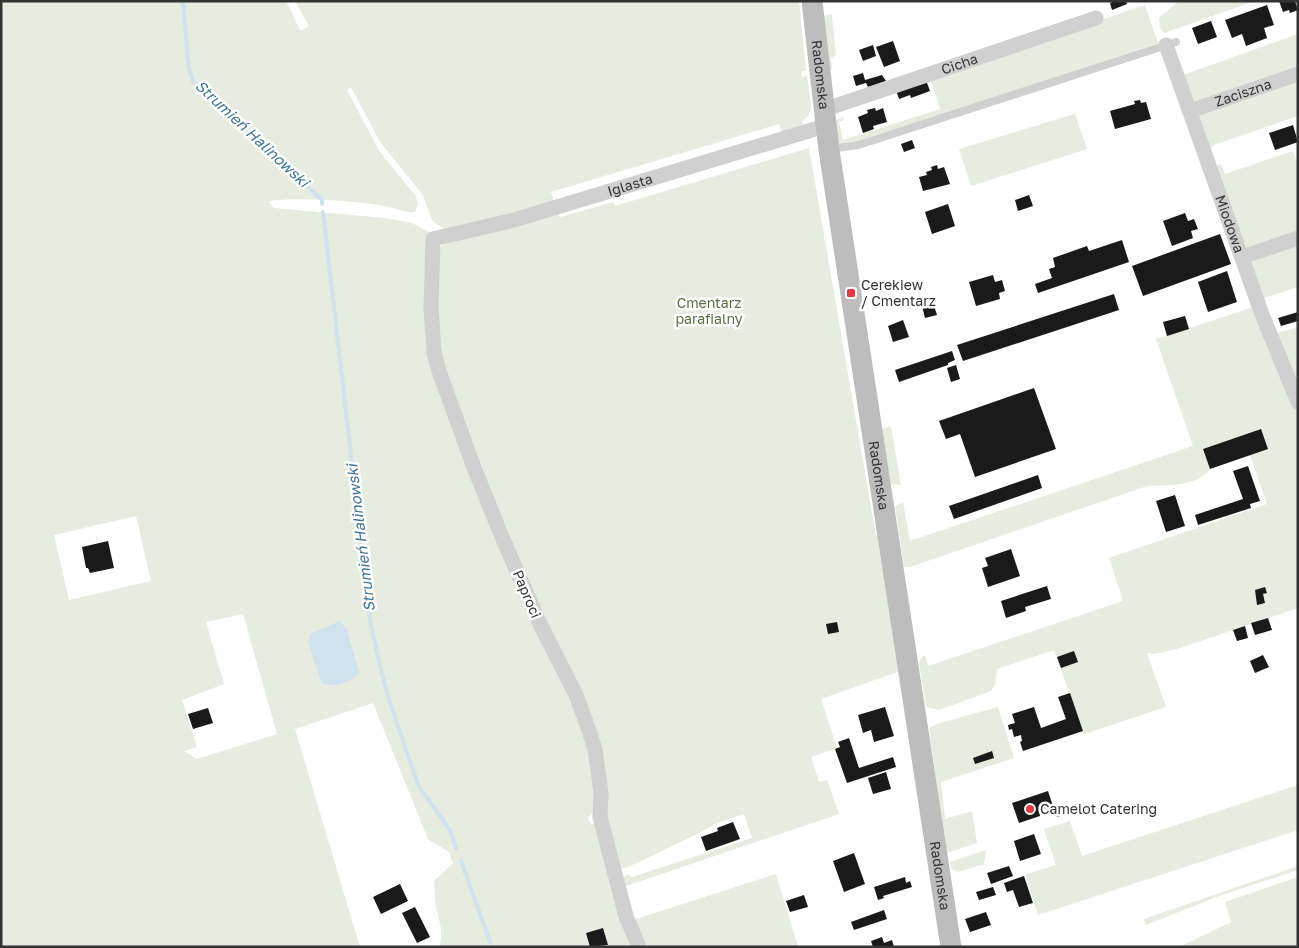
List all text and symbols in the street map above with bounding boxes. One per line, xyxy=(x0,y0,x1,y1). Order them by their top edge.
street label: Radomska xyxy=(808,39,833,110)
street label: Cicha xyxy=(939,49,980,78)
street label: Zaciszna xyxy=(1212,75,1273,110)
water label: Strumień Halinowski xyxy=(192,76,315,192)
street label: Iglasta xyxy=(605,170,655,199)
street label: Miodowa xyxy=(1212,193,1248,255)
place label: Cerekiew / Cmentarz xyxy=(861,276,936,309)
marker: Cerekiew / Cmentarz xyxy=(845,287,857,299)
park label: Cmentarz parafialny xyxy=(675,294,743,327)
street label: Radomska xyxy=(866,439,893,511)
water label: Strumień Halinowski xyxy=(342,461,378,613)
street label: Paproci xyxy=(510,567,545,620)
place label: Camelot Catering xyxy=(1040,800,1157,817)
marker: Camelot Catering xyxy=(1024,803,1036,815)
street label: Radomska xyxy=(927,840,954,911)

